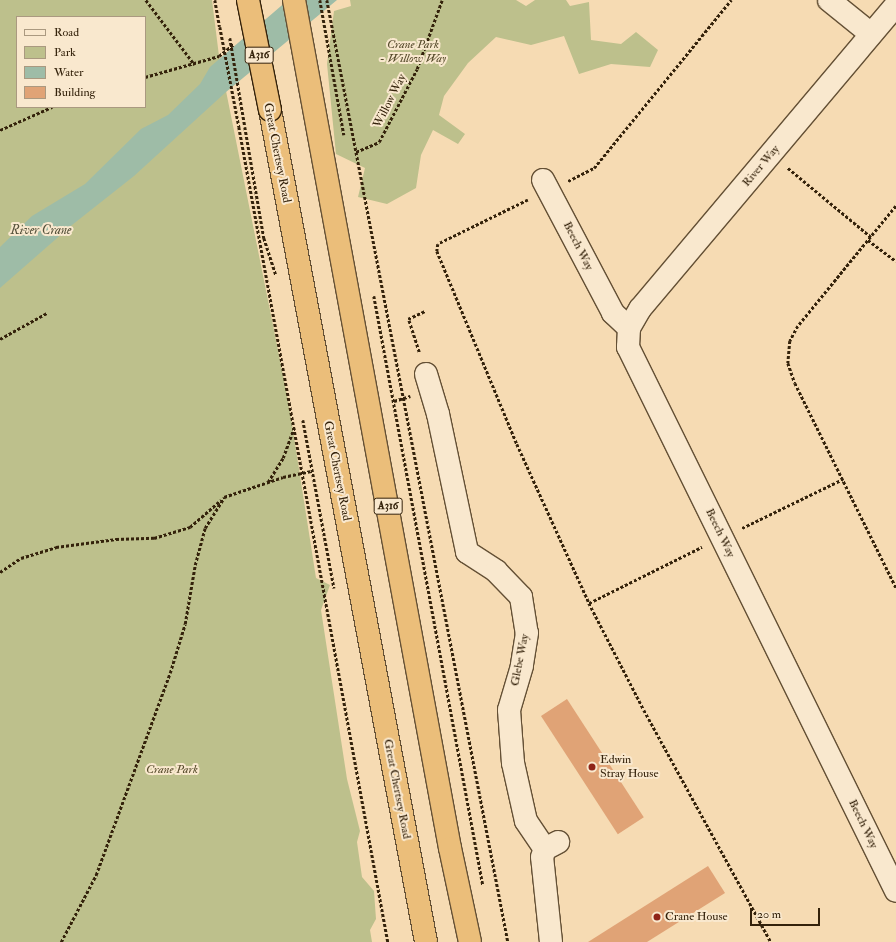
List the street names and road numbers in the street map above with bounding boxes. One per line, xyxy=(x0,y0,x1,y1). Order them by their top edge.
road number: A316 xyxy=(244,46,274,64)
street label: Willow Way xyxy=(370,72,410,130)
street label: Great Chertsey Road xyxy=(260,102,294,204)
street label: River Way xyxy=(739,142,783,190)
street label: Beech Way xyxy=(560,219,596,273)
street label: Great Chertsey Road xyxy=(320,420,354,522)
road number: A316 xyxy=(373,497,403,515)
street label: Beech Way xyxy=(702,506,738,560)
street label: Glebe Way xyxy=(508,633,532,687)
street label: Great Chertsey Road xyxy=(380,738,414,840)
street label: Beech Way xyxy=(845,797,881,851)

